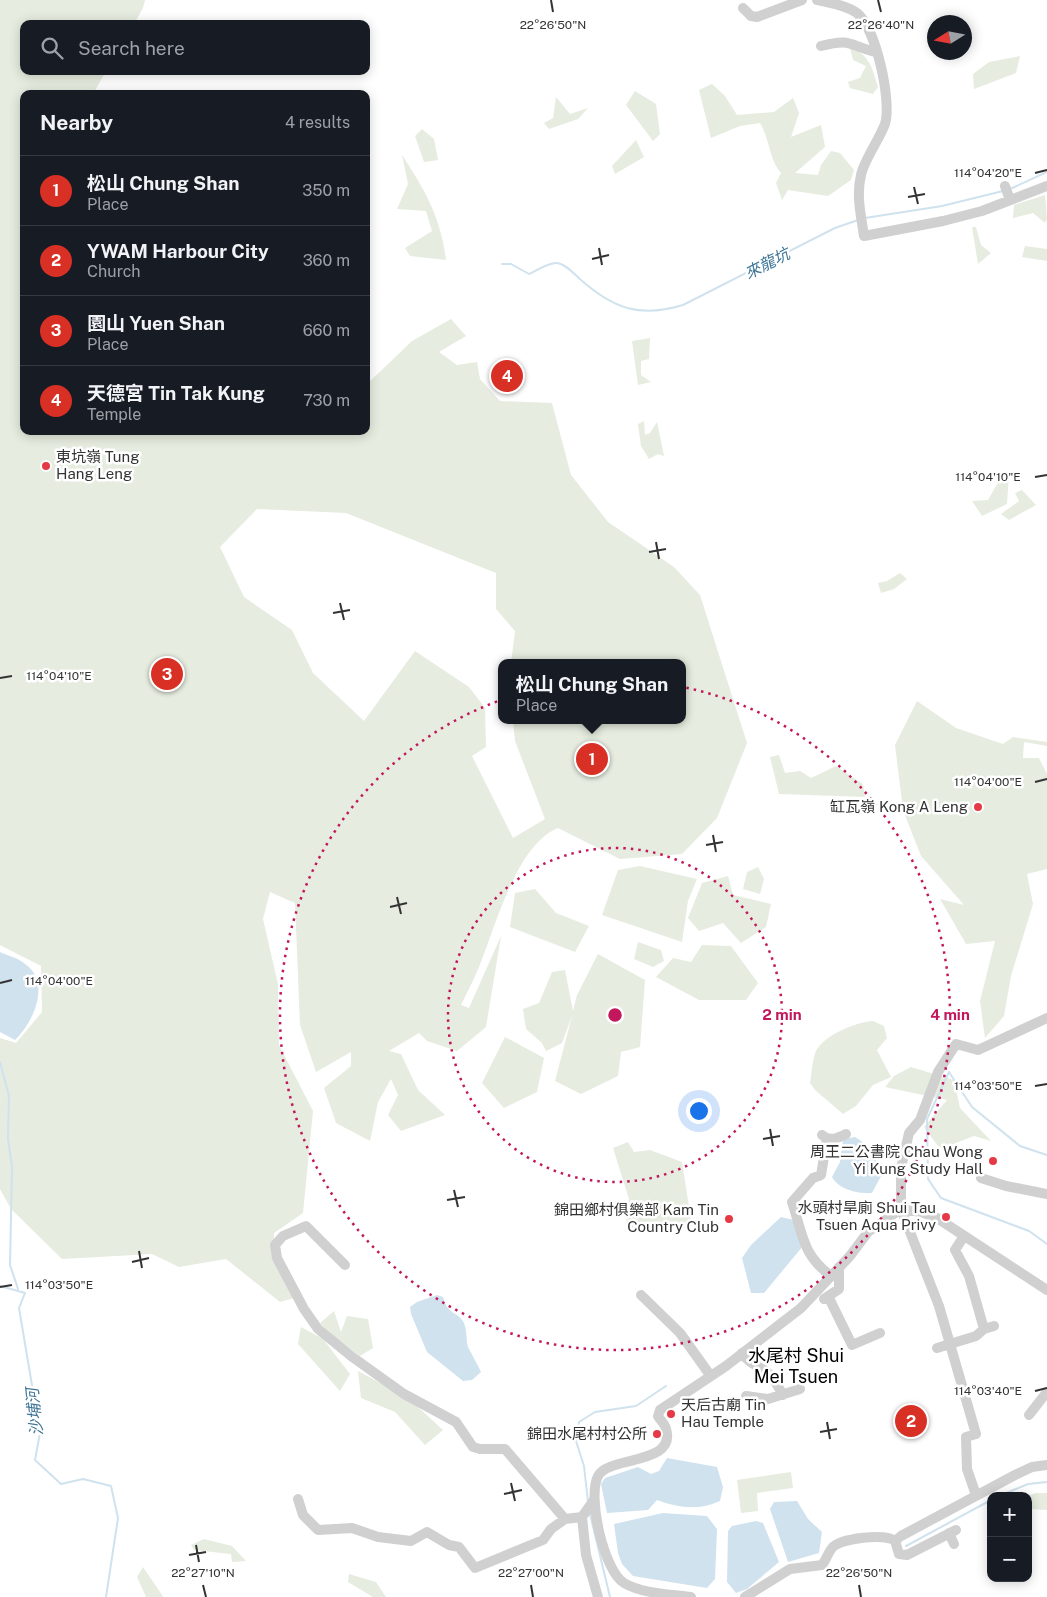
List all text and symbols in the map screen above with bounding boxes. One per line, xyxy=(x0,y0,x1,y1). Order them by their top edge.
north arrow xyxy=(927,15,972,60)
text: 22°26'50"N xyxy=(520,18,586,32)
text: 22°26'40"N xyxy=(848,18,914,32)
search box xyxy=(20,20,370,75)
icon: search xyxy=(38,34,66,62)
text: Search here xyxy=(78,37,185,59)
text: Nearby xyxy=(40,110,113,135)
text: 4 results xyxy=(285,113,350,132)
text: 114°04'20"E xyxy=(954,166,1022,180)
text: 松山 Chung Shan xyxy=(87,172,239,194)
text: 1 xyxy=(53,181,59,200)
text: 350 m xyxy=(302,181,350,200)
text: Place xyxy=(87,195,129,214)
text: YWAM Harbour City xyxy=(87,240,269,262)
water label: 來龍坑 xyxy=(742,243,795,283)
text: 2 xyxy=(51,251,61,270)
text: 360 m xyxy=(303,251,350,270)
text: Church xyxy=(87,262,141,281)
text: 園山 Yuen Shan xyxy=(87,312,225,334)
text: 3 xyxy=(51,321,61,340)
text: 660 m xyxy=(303,321,350,340)
text: Place xyxy=(87,335,129,354)
pin: 4 xyxy=(491,357,523,395)
text: 天德宮 Tin Tak Kung xyxy=(87,382,265,404)
text: 4 xyxy=(51,391,61,410)
text: 730 m xyxy=(303,391,350,410)
text: Temple xyxy=(87,405,141,424)
place label: 東坑嶺 Tung Hang Leng xyxy=(56,448,140,482)
marker: 東坑嶺 Tung Hang Leng xyxy=(40,460,52,472)
text: 114°04'10"E xyxy=(955,470,1021,484)
pin: 3 xyxy=(151,655,183,693)
popup xyxy=(498,659,686,724)
text: 114°04'10"E xyxy=(26,669,92,683)
text: 松山 Chung Shan xyxy=(516,673,668,695)
text: Place xyxy=(516,696,557,715)
pin: 1 xyxy=(576,740,608,778)
text: 114°04'00"E xyxy=(954,775,1022,789)
place label: 缸瓦嶺 Kong A Leng xyxy=(830,798,968,815)
marker: 缸瓦嶺 Kong A Leng xyxy=(972,801,984,813)
text: 114°04'00"E xyxy=(25,974,93,988)
centre of rings xyxy=(606,1006,624,1024)
text: 2 min xyxy=(762,1006,802,1023)
text: 4 min xyxy=(930,1006,970,1023)
text: 114°03'50"E xyxy=(954,1079,1022,1093)
your location xyxy=(686,1098,712,1124)
place label: 周王二公書院 Chau Wong Yi Kung Study Hall xyxy=(810,1143,983,1177)
marker: 周王二公書院 Chau Wong Yi Kung Study Hall xyxy=(987,1155,999,1167)
place label: 水頭村旱廁 Shui Tau Tsuen Aqua Privy xyxy=(797,1199,936,1233)
place label: 錦田鄉村俱樂部 Kam Tin Country Club xyxy=(554,1201,719,1235)
marker: 水頭村旱廁 Shui Tau Tsuen Aqua Privy xyxy=(940,1211,952,1223)
marker: 錦田鄉村俱樂部 Kam Tin Country Club xyxy=(723,1213,735,1225)
text: 114°03'50"E xyxy=(25,1278,93,1292)
district label: 水尾村 Shui Mei Tsuen xyxy=(748,1345,844,1387)
water label: 沙埔河 xyxy=(22,1384,46,1437)
text: 114°03'40"E xyxy=(954,1384,1022,1398)
place label: 天后古廟 Tin Hau Temple xyxy=(681,1396,766,1430)
pin: 2 xyxy=(895,1402,927,1440)
marker: 天后古廟 Tin Hau Temple xyxy=(665,1408,677,1420)
place label: 錦田水尾村村公所 xyxy=(527,1425,647,1442)
marker: 錦田水尾村村公所 xyxy=(651,1428,663,1440)
map controls xyxy=(987,1492,1032,1582)
button: + xyxy=(987,1492,1032,1537)
button: − xyxy=(987,1537,1032,1582)
text: 22°27'10"N xyxy=(171,1566,235,1580)
text: 22°27'00"N xyxy=(498,1566,564,1580)
text: 22°26'50"N xyxy=(826,1566,892,1580)

